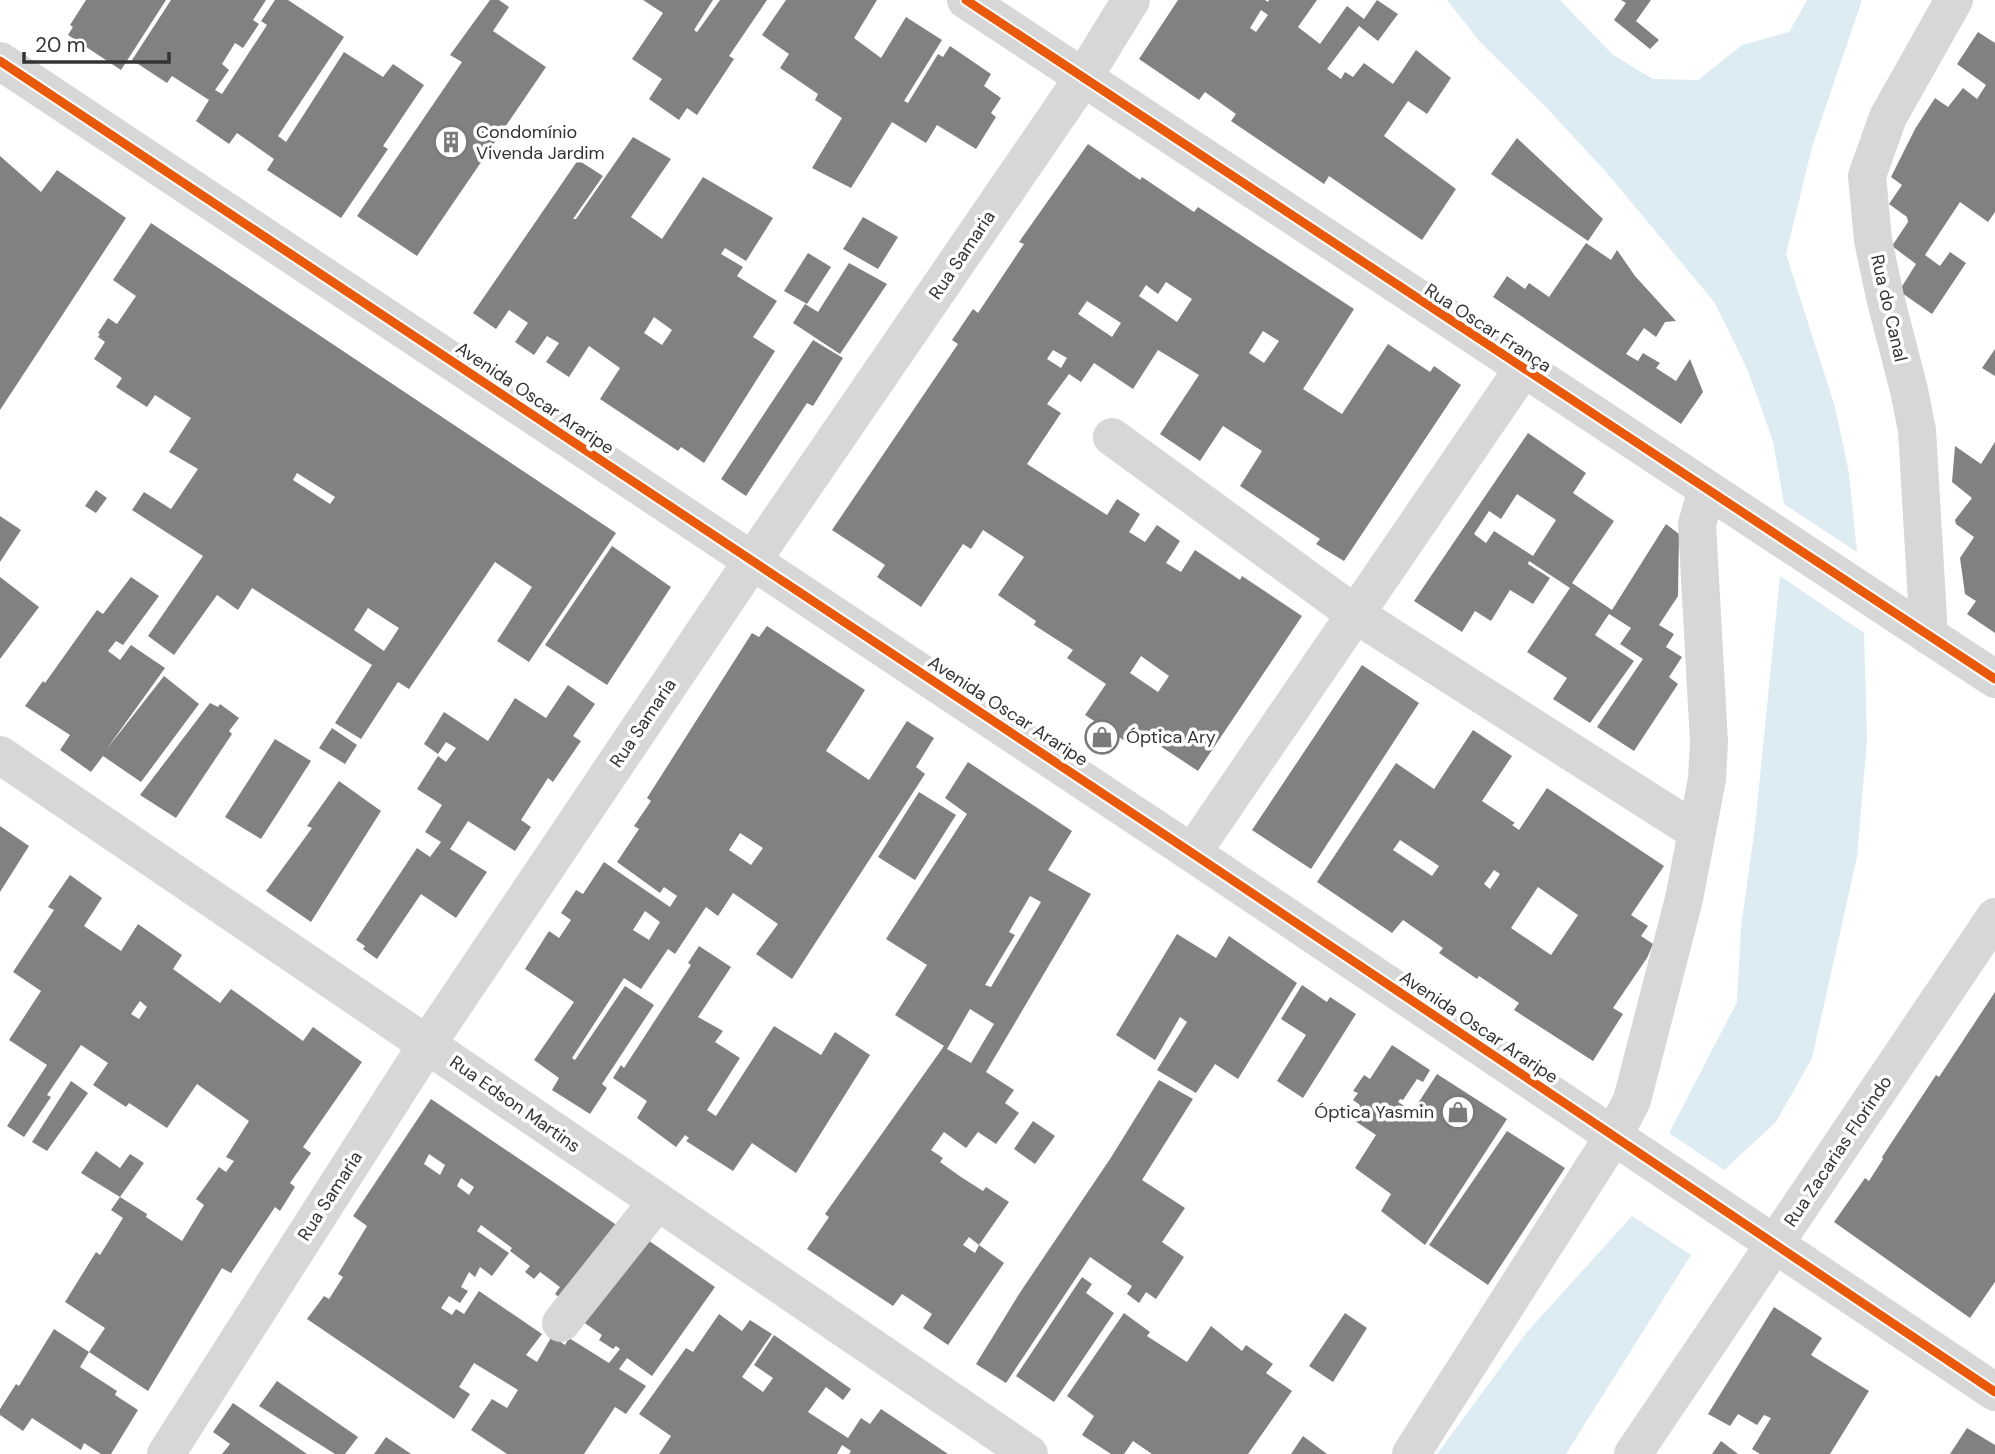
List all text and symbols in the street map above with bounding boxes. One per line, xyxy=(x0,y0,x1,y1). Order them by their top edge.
scale bar xyxy=(24,21,170,65)
text: 20 m xyxy=(35,31,86,59)
place label: Condomínio Vivenda Jardim xyxy=(476,120,605,165)
building icon: Condomínio Vivenda Jardim xyxy=(432,123,470,161)
street label: Rua Samaria xyxy=(923,206,1001,304)
street label: Rua do Canal xyxy=(1865,252,1913,364)
street label: Rua Oscar França xyxy=(1420,278,1556,378)
street label: Avenida Oscar Araripe xyxy=(451,336,619,460)
street label: Avenida Oscar Araripe xyxy=(923,650,1093,772)
street label: Rua Samaria xyxy=(604,674,682,772)
shop icon: Óptica Ary xyxy=(1083,718,1121,756)
place label: Óptica Ary xyxy=(1126,725,1216,749)
street label: Avenida Oscar Araripe xyxy=(1395,965,1563,1089)
street label: Rua Edson Martins xyxy=(445,1050,585,1158)
street label: Rua Zacarias Florindo xyxy=(1778,1071,1898,1231)
shop icon: Óptica Yasmin xyxy=(1439,1093,1477,1131)
place label: Óptica Yasmin xyxy=(1314,1100,1434,1124)
street label: Rua Samaria xyxy=(292,1147,368,1245)

